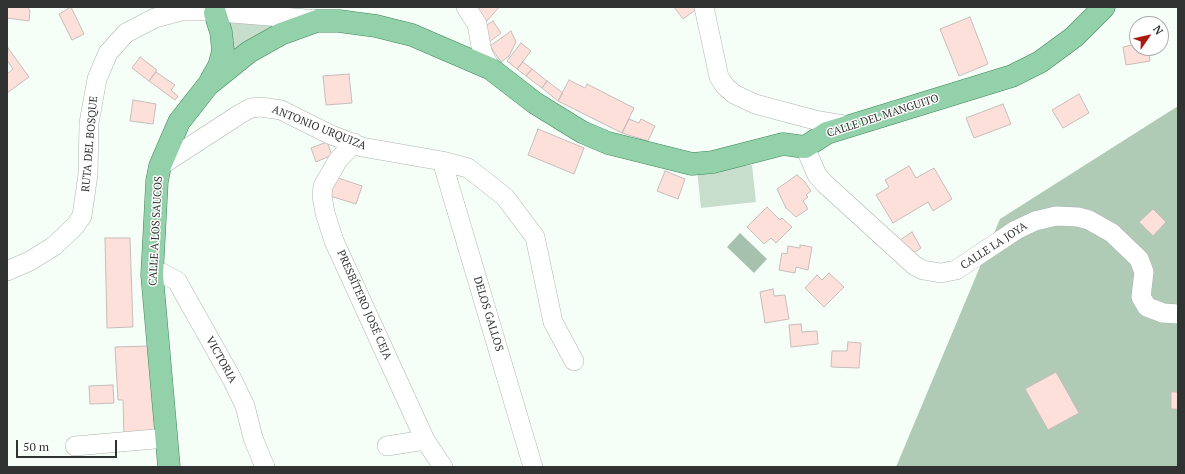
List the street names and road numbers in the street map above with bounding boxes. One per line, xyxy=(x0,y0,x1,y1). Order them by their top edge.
street label: CALLE DEL MANGUITO xyxy=(825,92,941,140)
street label: RUTA DEL BOSQUE xyxy=(79,96,101,192)
street label: ANTONIO URQUIZA xyxy=(270,103,368,153)
street label: CALLE A LOS SAUCOS xyxy=(147,176,165,286)
street label: CALLE LA JOYA xyxy=(958,220,1030,272)
street label: PRESBÍTERO JOSÉ CEJA xyxy=(334,248,394,362)
street label: DELOS GALLOS xyxy=(470,275,506,353)
street label: VICTORIA xyxy=(203,334,239,386)

